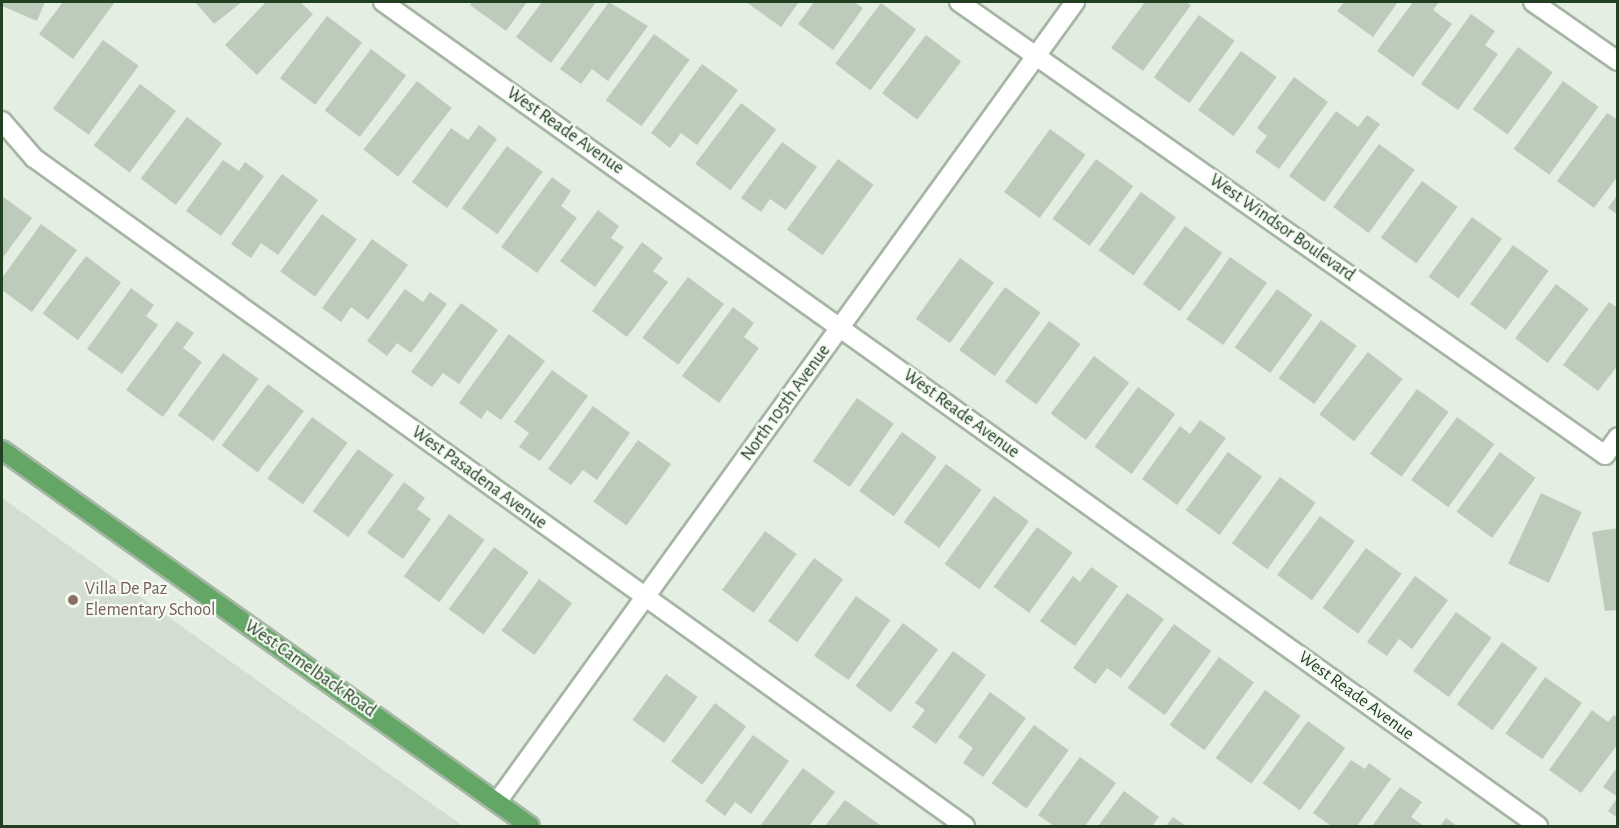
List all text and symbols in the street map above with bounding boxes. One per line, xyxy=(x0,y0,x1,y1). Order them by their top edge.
street label: West Reade Avenue xyxy=(502,83,628,179)
street label: West Windsor Boulevard xyxy=(1205,170,1359,286)
street label: North 105th Avenue xyxy=(737,341,835,465)
street label: West Reade Avenue xyxy=(899,365,1023,463)
street label: West Pasadena Avenue xyxy=(407,422,551,534)
place label: Villa De Paz Elementary School xyxy=(85,579,215,622)
marker: Villa De Paz Elementary School xyxy=(66,593,80,607)
street label: West Camelback Road xyxy=(240,616,380,722)
street label: West Reade Avenue xyxy=(1294,647,1418,745)

